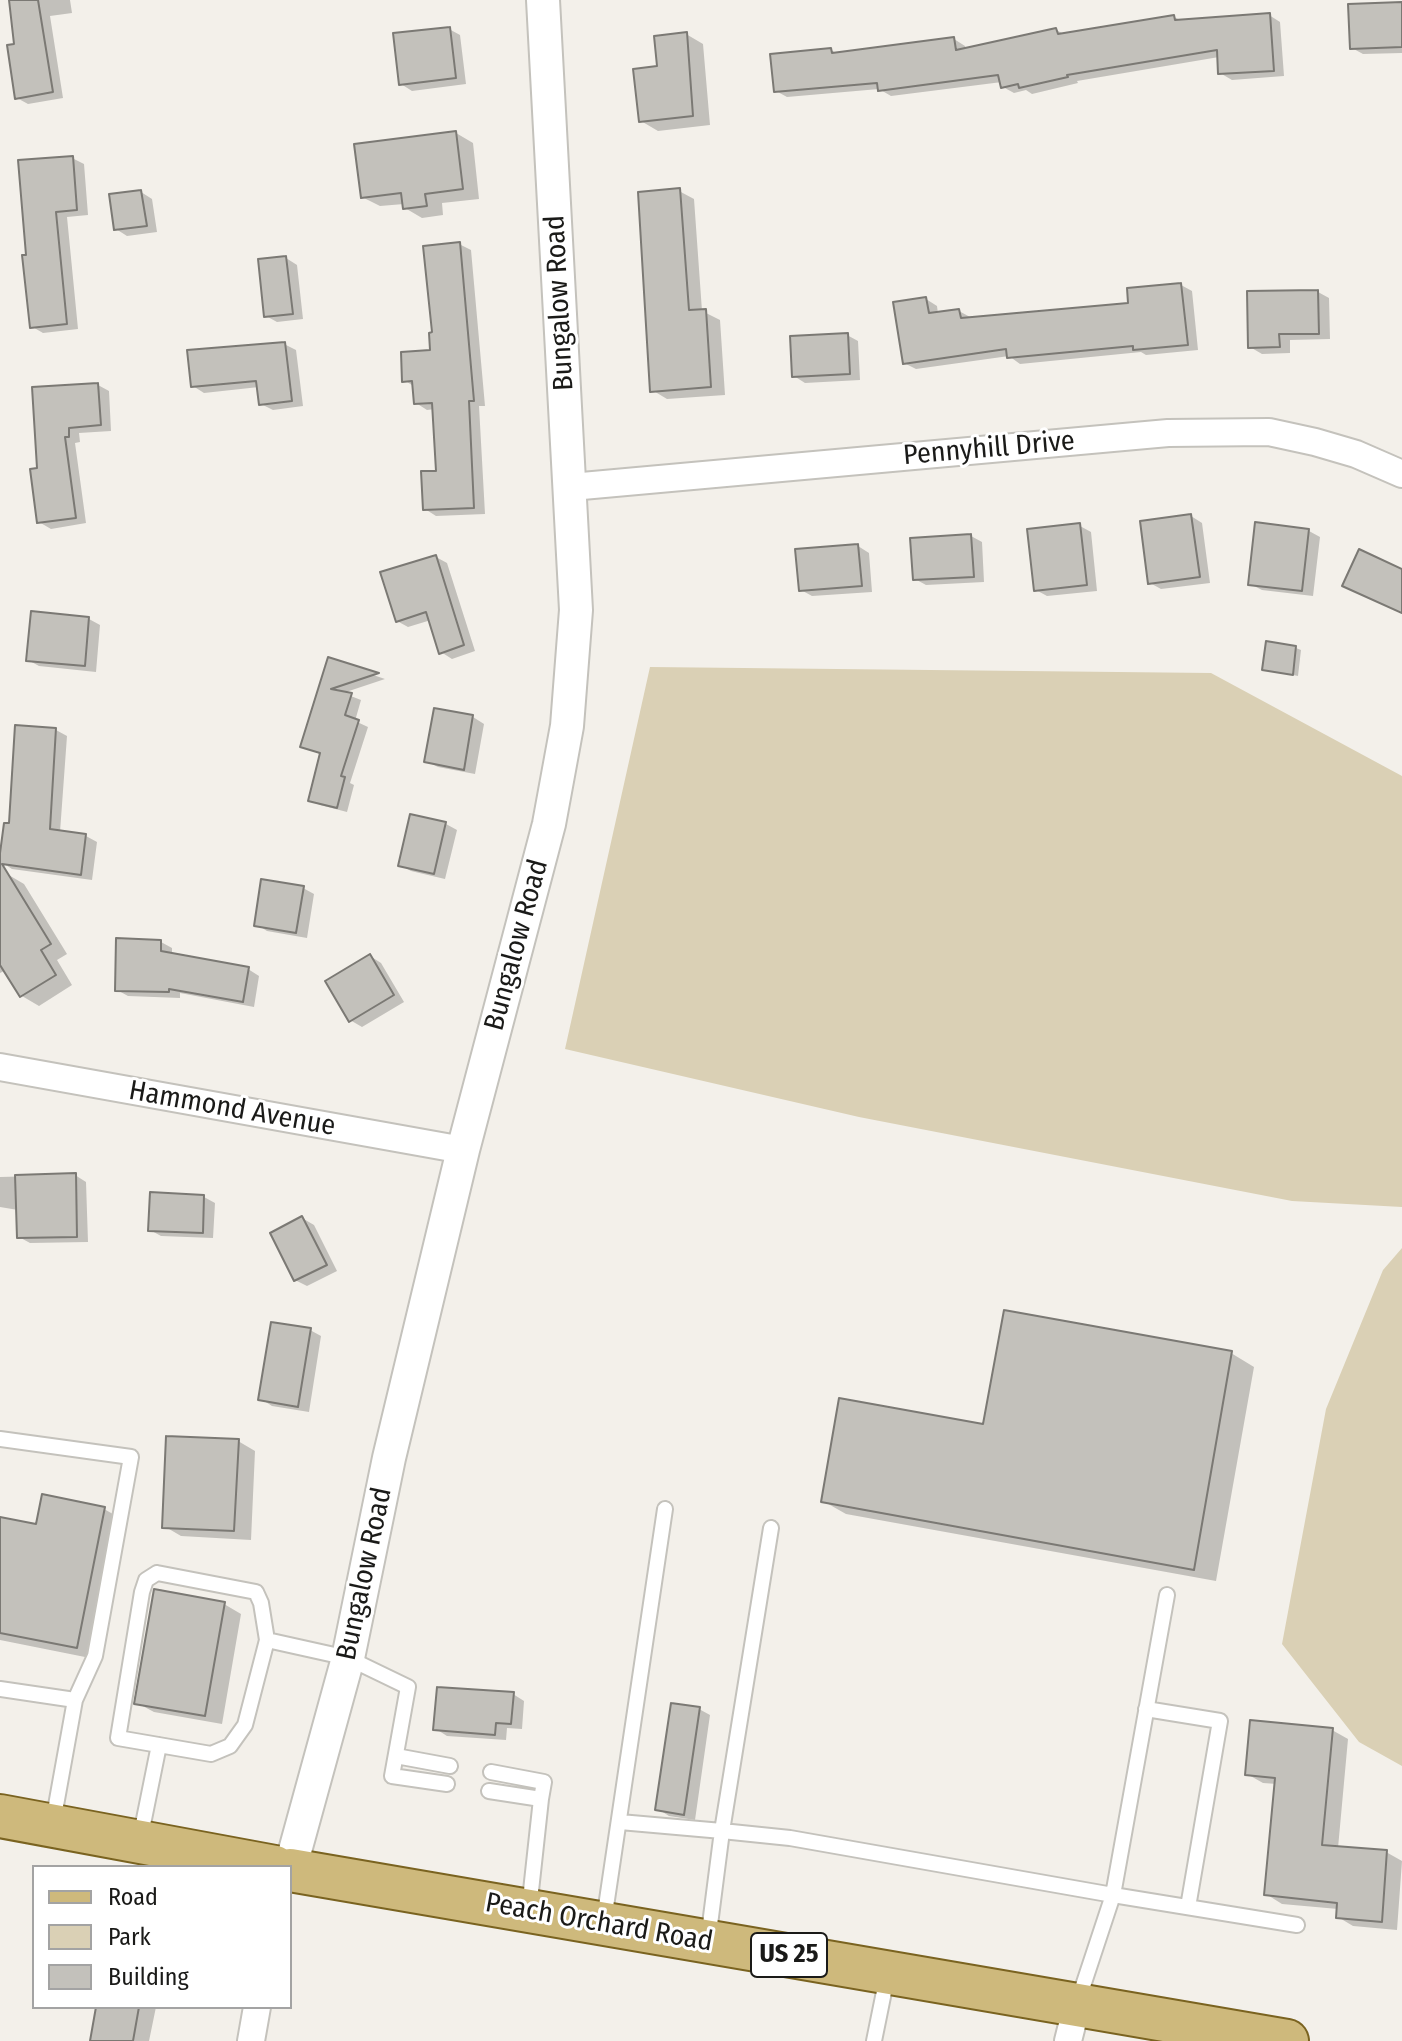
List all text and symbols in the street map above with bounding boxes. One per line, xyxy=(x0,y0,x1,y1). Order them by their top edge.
street label: Bungalow Road xyxy=(539,214,581,392)
street label: Pennyhill Drive xyxy=(902,425,1076,473)
street label: Bungalow Road xyxy=(478,856,556,1034)
street label: Hammond Avenue xyxy=(126,1074,338,1144)
street label: Bungalow Road xyxy=(330,1485,400,1663)
legend xyxy=(32,1865,292,2009)
text: Road xyxy=(108,1883,158,1911)
street label: Peach Orchard Road xyxy=(483,1886,715,1960)
text: Park xyxy=(108,1923,151,1951)
road number: US 25 xyxy=(751,1933,827,1977)
text: Building xyxy=(108,1963,189,1991)

